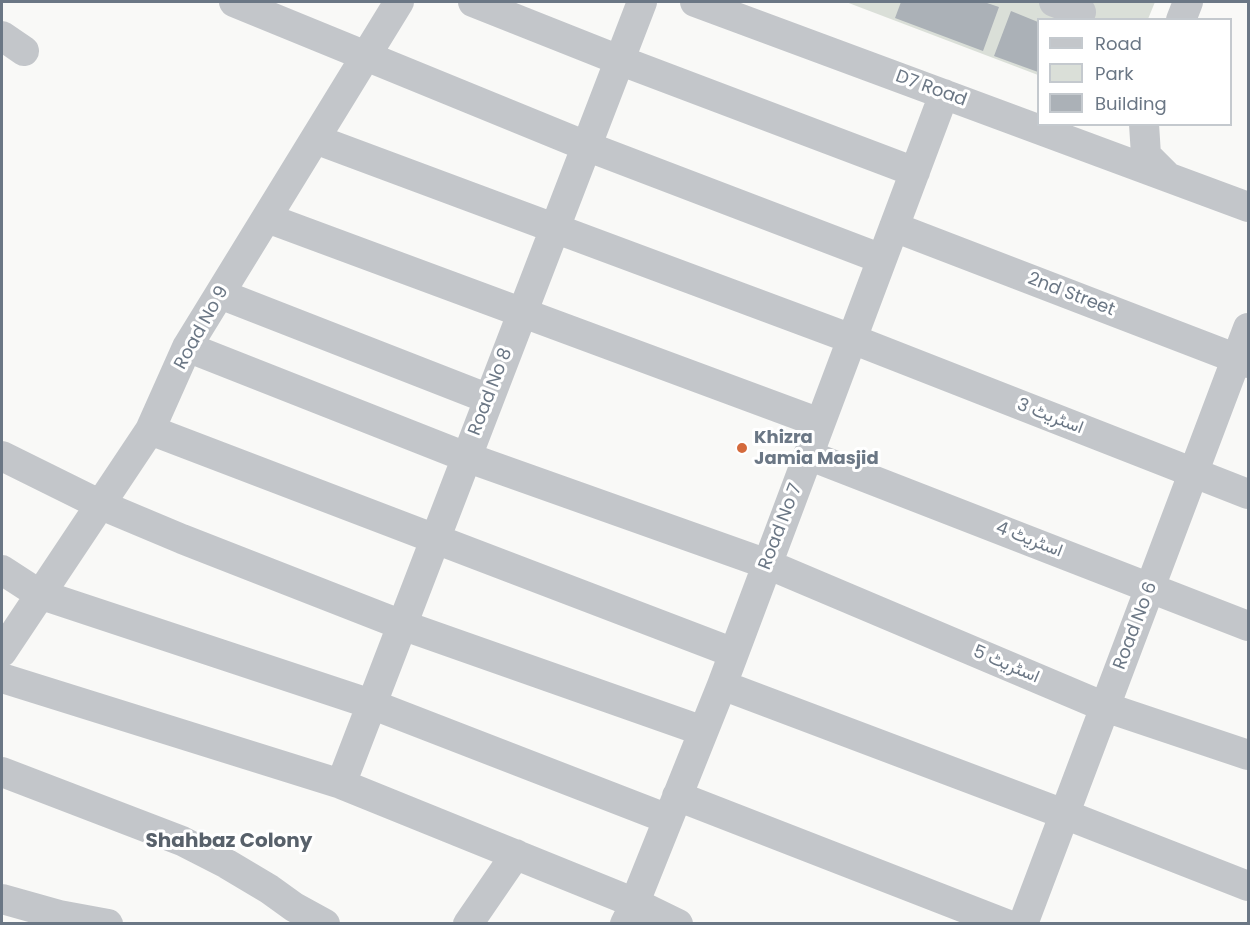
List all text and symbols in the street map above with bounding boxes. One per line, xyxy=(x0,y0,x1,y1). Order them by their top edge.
legend xyxy=(1037,18,1232,126)
text: Road xyxy=(1095,31,1142,56)
text: Park xyxy=(1095,61,1134,86)
street label: D7 Road xyxy=(892,66,970,112)
text: Building xyxy=(1095,91,1167,116)
street label: 2nd Street xyxy=(1024,269,1118,321)
street label: Road No 9 xyxy=(170,283,234,373)
street label: Road No 8 xyxy=(464,345,518,439)
street label: اسٹریٹ 3 xyxy=(1014,395,1086,439)
place label: Khizra Jamia Masjid xyxy=(754,427,879,470)
marker: Khizra Jamia Masjid xyxy=(735,441,749,455)
street label: Road No 7 xyxy=(755,481,807,573)
street label: اسٹریٹ 4 xyxy=(993,517,1065,563)
street label: Road No 6 xyxy=(1109,579,1163,673)
street label: اسٹریٹ 5 xyxy=(970,641,1042,689)
district label: Shahbaz Colony xyxy=(146,830,312,854)

